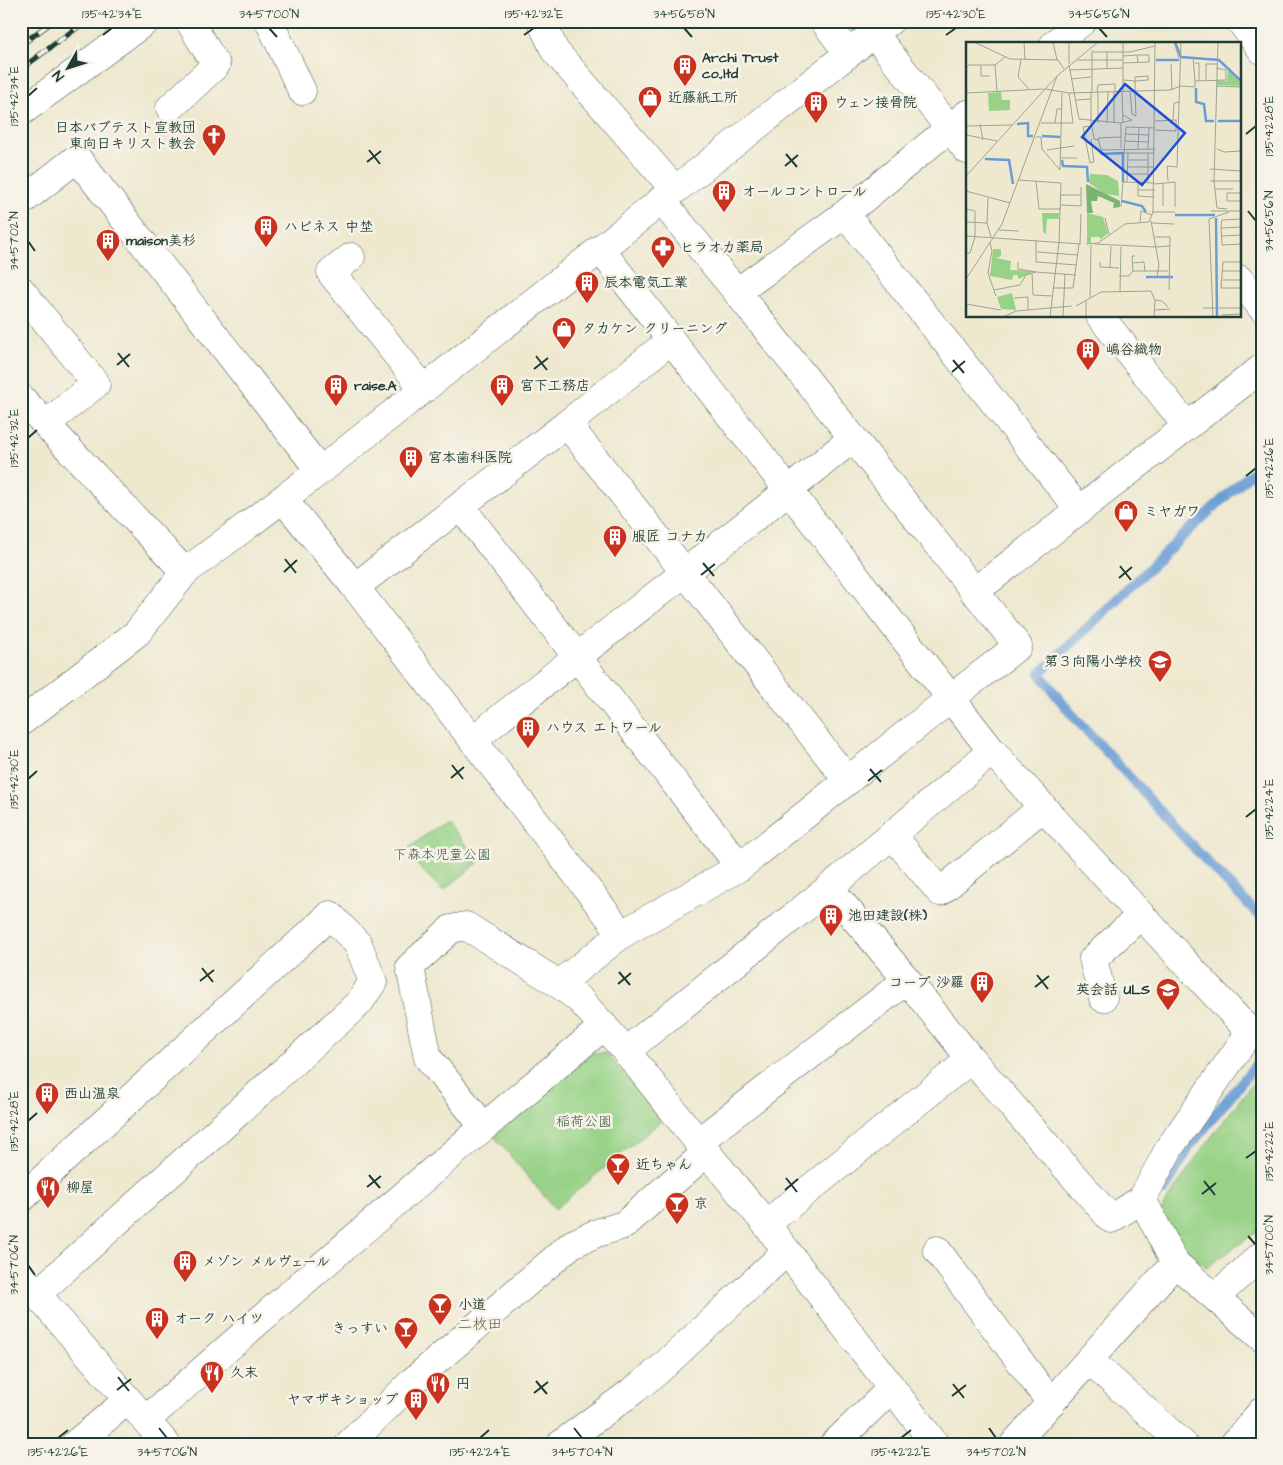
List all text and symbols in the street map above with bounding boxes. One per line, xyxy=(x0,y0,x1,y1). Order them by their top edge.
text: 135°42'34"E xyxy=(82,6,142,23)
text: 34°57'00"N xyxy=(239,6,300,23)
text: 135°42'32"E xyxy=(505,6,563,23)
text: 34°56'58"N xyxy=(653,6,715,23)
text: 135°42'30"E xyxy=(926,6,986,23)
text: 34°56'56"N xyxy=(1068,6,1130,23)
north arrow xyxy=(42,42,92,92)
inset map xyxy=(966,42,1240,318)
place label: Archi Trust co.,ltd xyxy=(702,48,779,84)
building icon: Archi Trust co.,ltd xyxy=(672,53,698,87)
text: 135°42'34"E xyxy=(6,66,23,126)
text: N xyxy=(48,66,69,85)
shop icon: 近藤紙工所 xyxy=(637,85,663,119)
place label: 近藤紙工所 xyxy=(668,88,738,108)
building icon: ウェン接骨院 xyxy=(803,90,829,124)
place label: ウェン接骨院 xyxy=(834,93,917,113)
text: 135°42'28"E xyxy=(1261,96,1278,156)
place label: 日本パブテスト宣教団 東向日キリスト教会 xyxy=(55,118,196,154)
church icon: 日本パブテスト宣教団 東向日キリスト教会 xyxy=(201,123,227,157)
building icon: オールコントロール xyxy=(711,179,737,213)
place label: オールコントロール xyxy=(742,182,867,202)
text: 34°56'56"N xyxy=(1261,190,1278,252)
text: 34°57'02"N xyxy=(6,211,23,271)
building icon: ハピネス 中埜 xyxy=(253,214,279,248)
place label: ハピネス 中埜 xyxy=(284,217,373,237)
building icon: maison美杉 xyxy=(95,228,121,262)
place label: maison美杉 xyxy=(126,231,196,251)
pharmacy icon: ヒラオカ薬局 xyxy=(650,235,676,269)
place label: ヒラオカ薬局 xyxy=(680,238,764,258)
building icon: 辰本電気工業 xyxy=(574,270,600,304)
place label: 辰本電気工業 xyxy=(604,273,688,293)
shop icon: タカケン クリーニング xyxy=(551,316,577,350)
place label: タカケン クリーニング xyxy=(582,319,728,339)
building icon: 嶋谷織物 xyxy=(1075,337,1101,371)
place label: 嶋谷織物 xyxy=(1106,340,1162,360)
building icon: raise.A xyxy=(323,373,349,407)
building icon: 宮下工務店 xyxy=(489,373,515,407)
place label: raise.A xyxy=(354,376,398,396)
place label: 宮下工務店 xyxy=(520,376,590,396)
text: 135°42'32"E xyxy=(6,409,23,467)
text: 135°42'26"E xyxy=(1261,438,1278,498)
building icon: 宮本歯科医院 xyxy=(398,445,424,479)
place label: 宮本歯科医院 xyxy=(428,448,512,468)
shop icon: ミヤガワ xyxy=(1113,499,1139,533)
place label: ミヤガワ xyxy=(1144,502,1200,522)
building icon: 服匠 コナカ xyxy=(602,524,628,558)
place label: 服匠 コナカ xyxy=(632,527,708,547)
school or university icon: 第３向陽小学校 xyxy=(1147,649,1173,683)
place label: 第３向陽小学校 xyxy=(1044,652,1142,672)
building icon: ハウス エトワール xyxy=(515,715,541,749)
place label: ハウス エトワール xyxy=(546,718,662,738)
text: 135°42'30"E xyxy=(6,749,23,809)
text: 135°42'24"E xyxy=(1261,779,1278,839)
park label: 下森本児童公園 xyxy=(393,845,491,865)
building icon: 池田建設(株) xyxy=(818,903,844,937)
place label: 池田建設(株) xyxy=(848,906,927,926)
building icon: コープ 沙羅 xyxy=(969,970,995,1004)
place label: コープ 沙羅 xyxy=(889,973,964,993)
school or university icon: 英会話 ULS xyxy=(1155,977,1181,1011)
place label: 英会話 ULS xyxy=(1076,980,1150,1000)
building icon: 西山温泉 xyxy=(34,1081,60,1115)
place label: 西山温泉 xyxy=(64,1084,120,1104)
text: 135°42'28"E xyxy=(6,1091,23,1151)
park label: 稲荷公園 xyxy=(556,1112,612,1132)
text: 135°42'22"E xyxy=(1261,1121,1278,1181)
bar icon: 近ちゃん xyxy=(605,1152,631,1186)
place label: 近ちゃん xyxy=(636,1155,692,1175)
restaurant icon: 柳屋 xyxy=(35,1175,61,1209)
place label: 柳屋 xyxy=(66,1178,94,1198)
bar icon: 京 xyxy=(664,1191,690,1225)
place label: 京 xyxy=(694,1194,708,1214)
text: 34°57'00"N xyxy=(1261,1214,1278,1275)
text: 34°57'06"N xyxy=(6,1234,23,1295)
building icon: メゾン メルヴェール xyxy=(172,1249,198,1283)
place label: メゾン メルヴェール xyxy=(202,1252,330,1272)
bar icon: 小道 xyxy=(427,1292,453,1326)
place label: 小道 xyxy=(458,1295,486,1315)
building icon: オーク ハイツ xyxy=(144,1306,170,1340)
place label: オーク ハイツ xyxy=(174,1309,264,1329)
district label: 二枚田 xyxy=(457,1314,503,1335)
bar icon: きっすい xyxy=(393,1316,419,1350)
place label: きっすい xyxy=(332,1319,388,1339)
restaurant icon: 久末 xyxy=(199,1360,225,1394)
place label: 久末 xyxy=(230,1363,258,1383)
restaurant icon: 円 xyxy=(425,1371,451,1405)
place label: 円 xyxy=(456,1374,470,1394)
building icon: ヤマザキショップ xyxy=(403,1387,429,1421)
place label: ヤマザキショップ xyxy=(287,1390,398,1410)
text: 135°42'26"E xyxy=(28,1444,88,1461)
text: 34°57'06"N xyxy=(137,1444,198,1461)
text: 135°42'24"E xyxy=(450,1444,510,1461)
text: 34°57'04"N xyxy=(552,1444,613,1461)
text: 135°42'22"E xyxy=(871,1444,931,1461)
text: 34°57'02"N xyxy=(966,1444,1026,1461)

